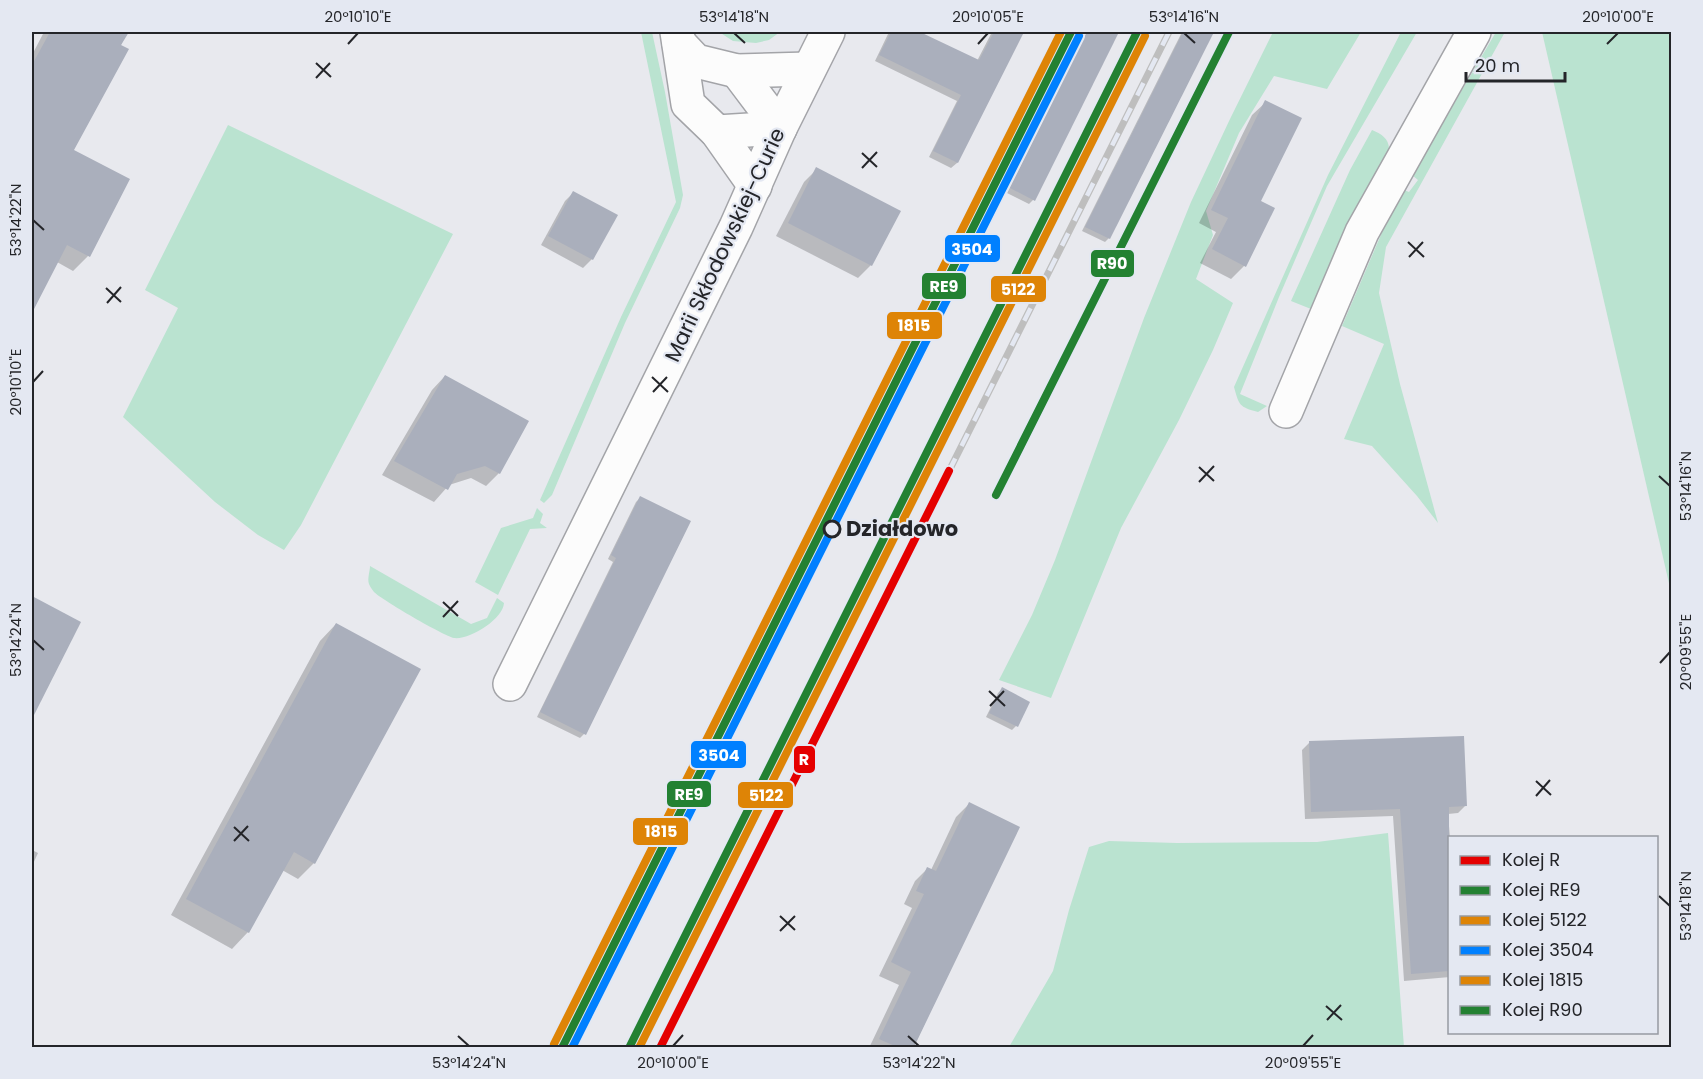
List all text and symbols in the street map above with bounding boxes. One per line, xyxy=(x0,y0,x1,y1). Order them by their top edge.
text: 20°10'10"E xyxy=(324,6,392,27)
text: 53°14'18"N xyxy=(699,6,769,27)
text: 20°10'05"E xyxy=(952,6,1024,27)
text: 53°14'16"N xyxy=(1149,6,1219,27)
text: 20°10'00"E xyxy=(1582,6,1654,27)
scale bar xyxy=(1466,45,1565,83)
text: 20 m xyxy=(1475,53,1520,78)
street label: Marii Skłodowskiej-Curie xyxy=(657,123,792,367)
text: 53°14'22"N xyxy=(5,183,26,257)
line badge: 3504 xyxy=(944,234,1001,263)
text: 3504 xyxy=(951,238,993,261)
line badge: R90 xyxy=(1090,249,1135,278)
text: R90 xyxy=(1097,252,1127,275)
line badge: RE9 xyxy=(921,272,967,300)
text: RE9 xyxy=(930,275,959,298)
line badge: 5122 xyxy=(990,275,1047,303)
text: 5122 xyxy=(1001,278,1035,301)
line badge: 1815 xyxy=(886,311,943,340)
text: 1815 xyxy=(898,314,930,337)
text: 20°10'10"E xyxy=(5,348,26,416)
text: 53°14'16"N xyxy=(1675,451,1696,521)
place label: Działdowo xyxy=(846,514,958,543)
marker: Działdowo xyxy=(823,520,841,538)
text: 53°14'24"N xyxy=(5,603,26,677)
text: 20°09'55"E xyxy=(1675,614,1696,690)
line badge: 3504 xyxy=(690,740,747,769)
text: 3504 xyxy=(698,744,740,767)
line badge: R xyxy=(793,745,816,774)
text: R xyxy=(799,748,809,771)
line badge: RE9 xyxy=(666,780,712,808)
line badge: 5122 xyxy=(737,781,794,809)
text: RE9 xyxy=(675,783,704,806)
text: 5122 xyxy=(749,784,783,807)
line badge: 1815 xyxy=(632,817,689,846)
text: 1815 xyxy=(645,820,677,843)
legend xyxy=(1448,836,1658,1034)
text: Kolej R xyxy=(1502,847,1560,872)
text: 53°14'18"N xyxy=(1675,871,1696,941)
text: Kolej RE9 xyxy=(1502,877,1581,902)
text: Kolej 5122 xyxy=(1502,907,1587,932)
text: Kolej 3504 xyxy=(1502,937,1594,962)
text: Kolej 1815 xyxy=(1502,967,1583,992)
text: Kolej R90 xyxy=(1502,997,1583,1022)
text: 53°14'24"N xyxy=(432,1052,506,1073)
text: 20°10'00"E xyxy=(637,1052,709,1073)
text: 53°14'22"N xyxy=(882,1052,956,1073)
text: 20°09'55"E xyxy=(1265,1052,1341,1073)

